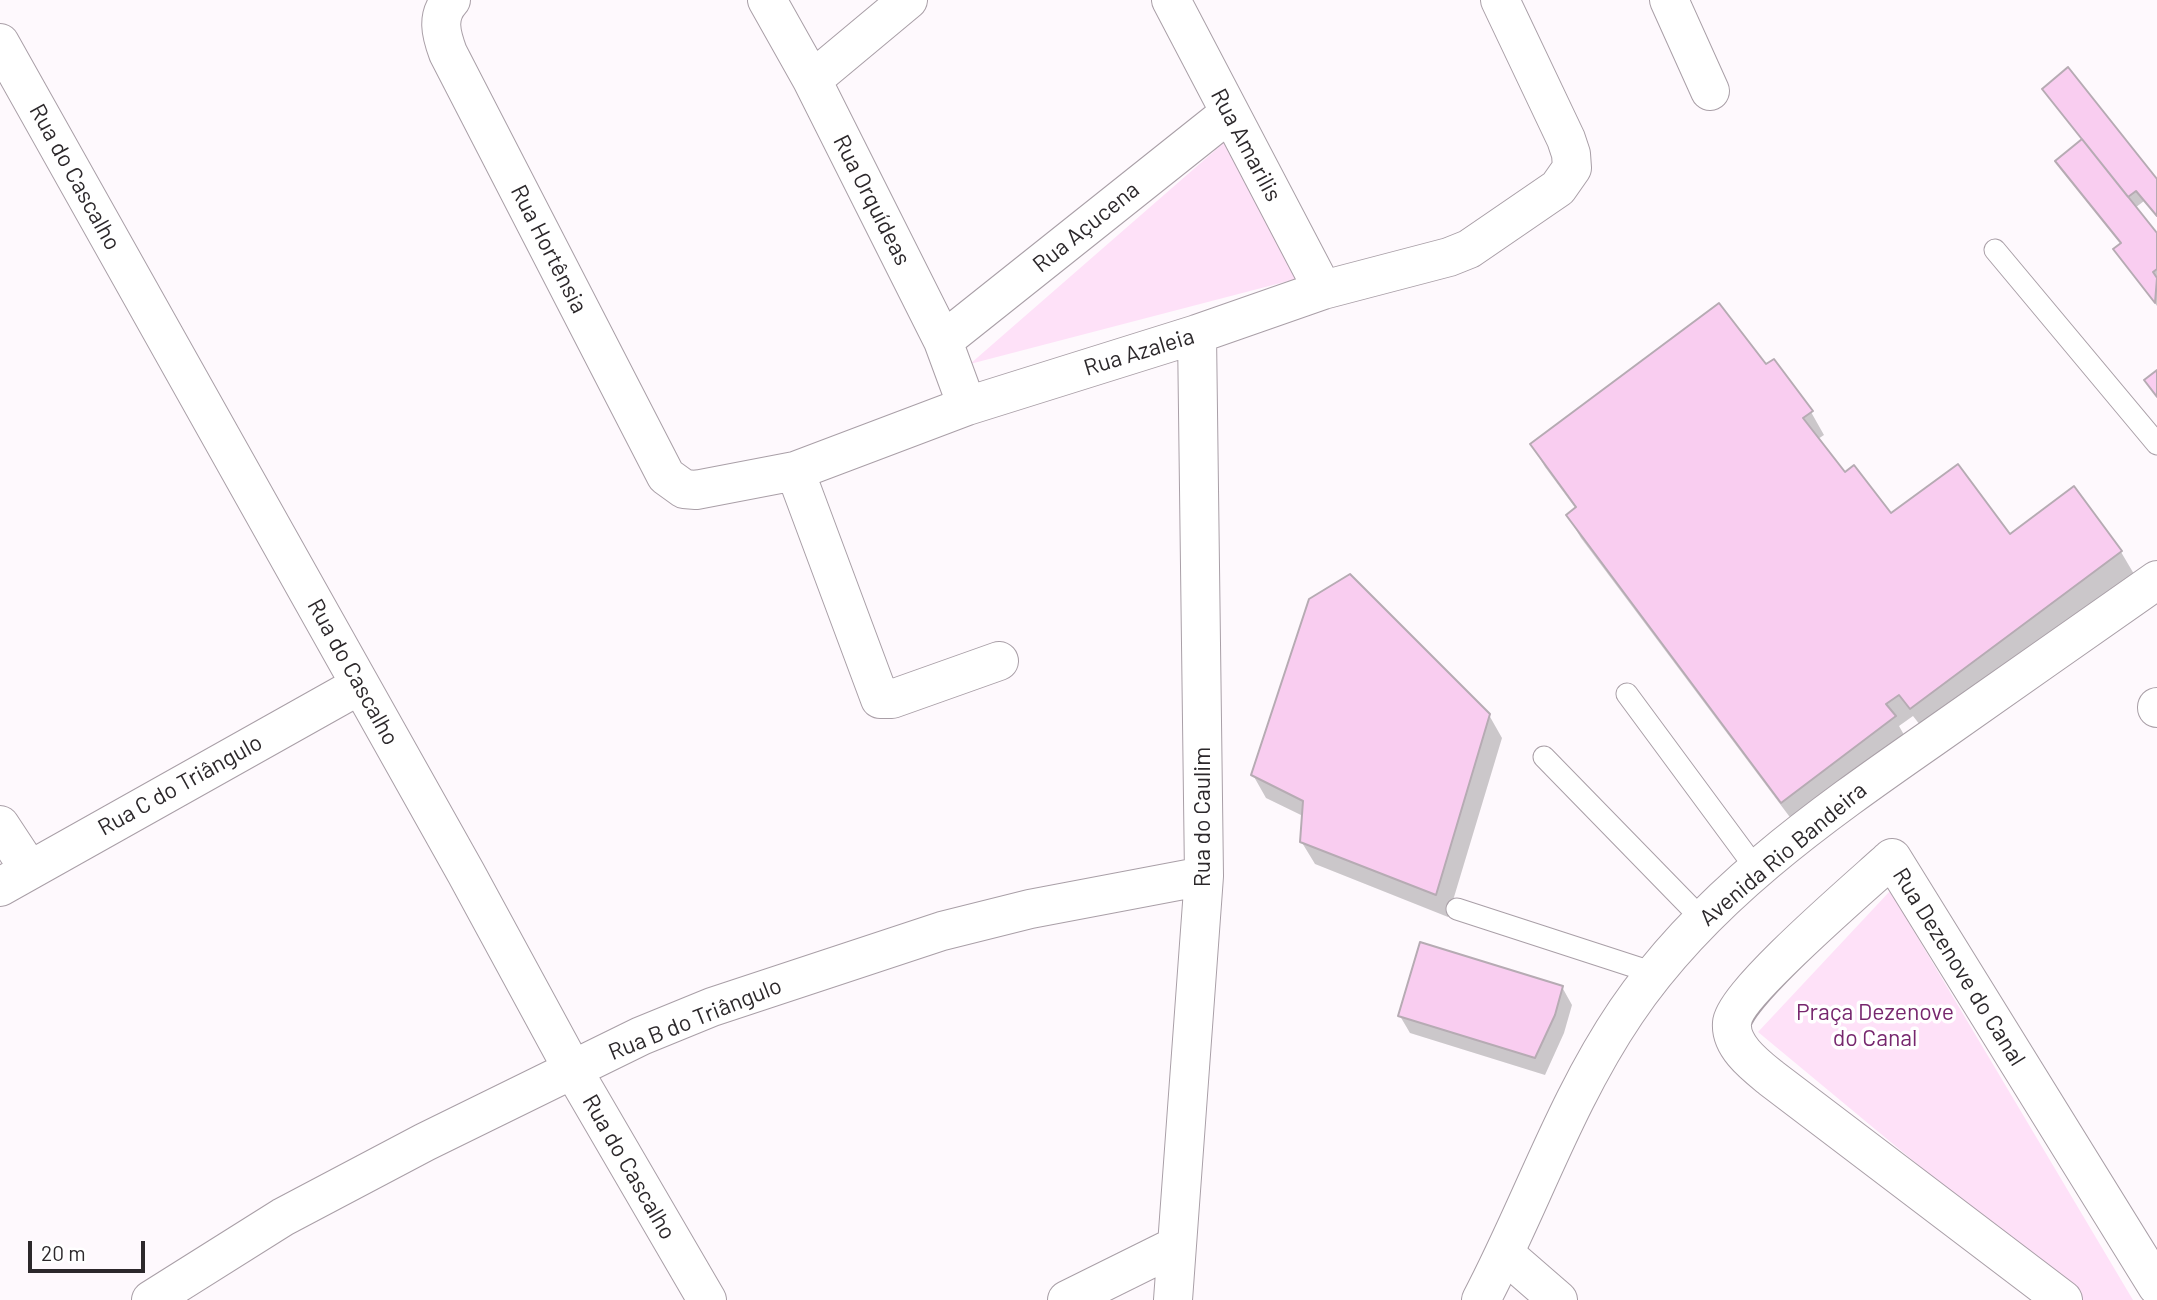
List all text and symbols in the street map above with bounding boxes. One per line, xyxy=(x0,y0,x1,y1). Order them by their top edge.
street label: Rua Amarilis xyxy=(1205,84,1287,206)
street label: Rua do Cascalho xyxy=(23,99,127,255)
street label: Rua Orquídeas xyxy=(827,130,917,270)
street label: Rua Açucena xyxy=(1027,176,1145,278)
street label: Rua Hortênsia xyxy=(505,180,593,318)
street label: Rua Azaleia xyxy=(1081,322,1197,382)
street label: Rua do Cascalho xyxy=(301,594,405,750)
street label: Rua C do Triângulo xyxy=(93,728,267,842)
street label: Rua do Caulim xyxy=(1188,747,1216,887)
street label: Avenida Rio Bandeira xyxy=(1694,776,1872,932)
street label: Rua Dezenove do Canal xyxy=(1887,863,2031,1071)
street label: Rua B do Triângulo xyxy=(604,972,786,1066)
park label: Praça Dezenove do Canal xyxy=(1796,998,1954,1052)
street label: Rua do Cascalho xyxy=(576,1090,682,1244)
scale bar xyxy=(32,1226,149,1270)
text: 20 m xyxy=(41,1240,86,1265)

